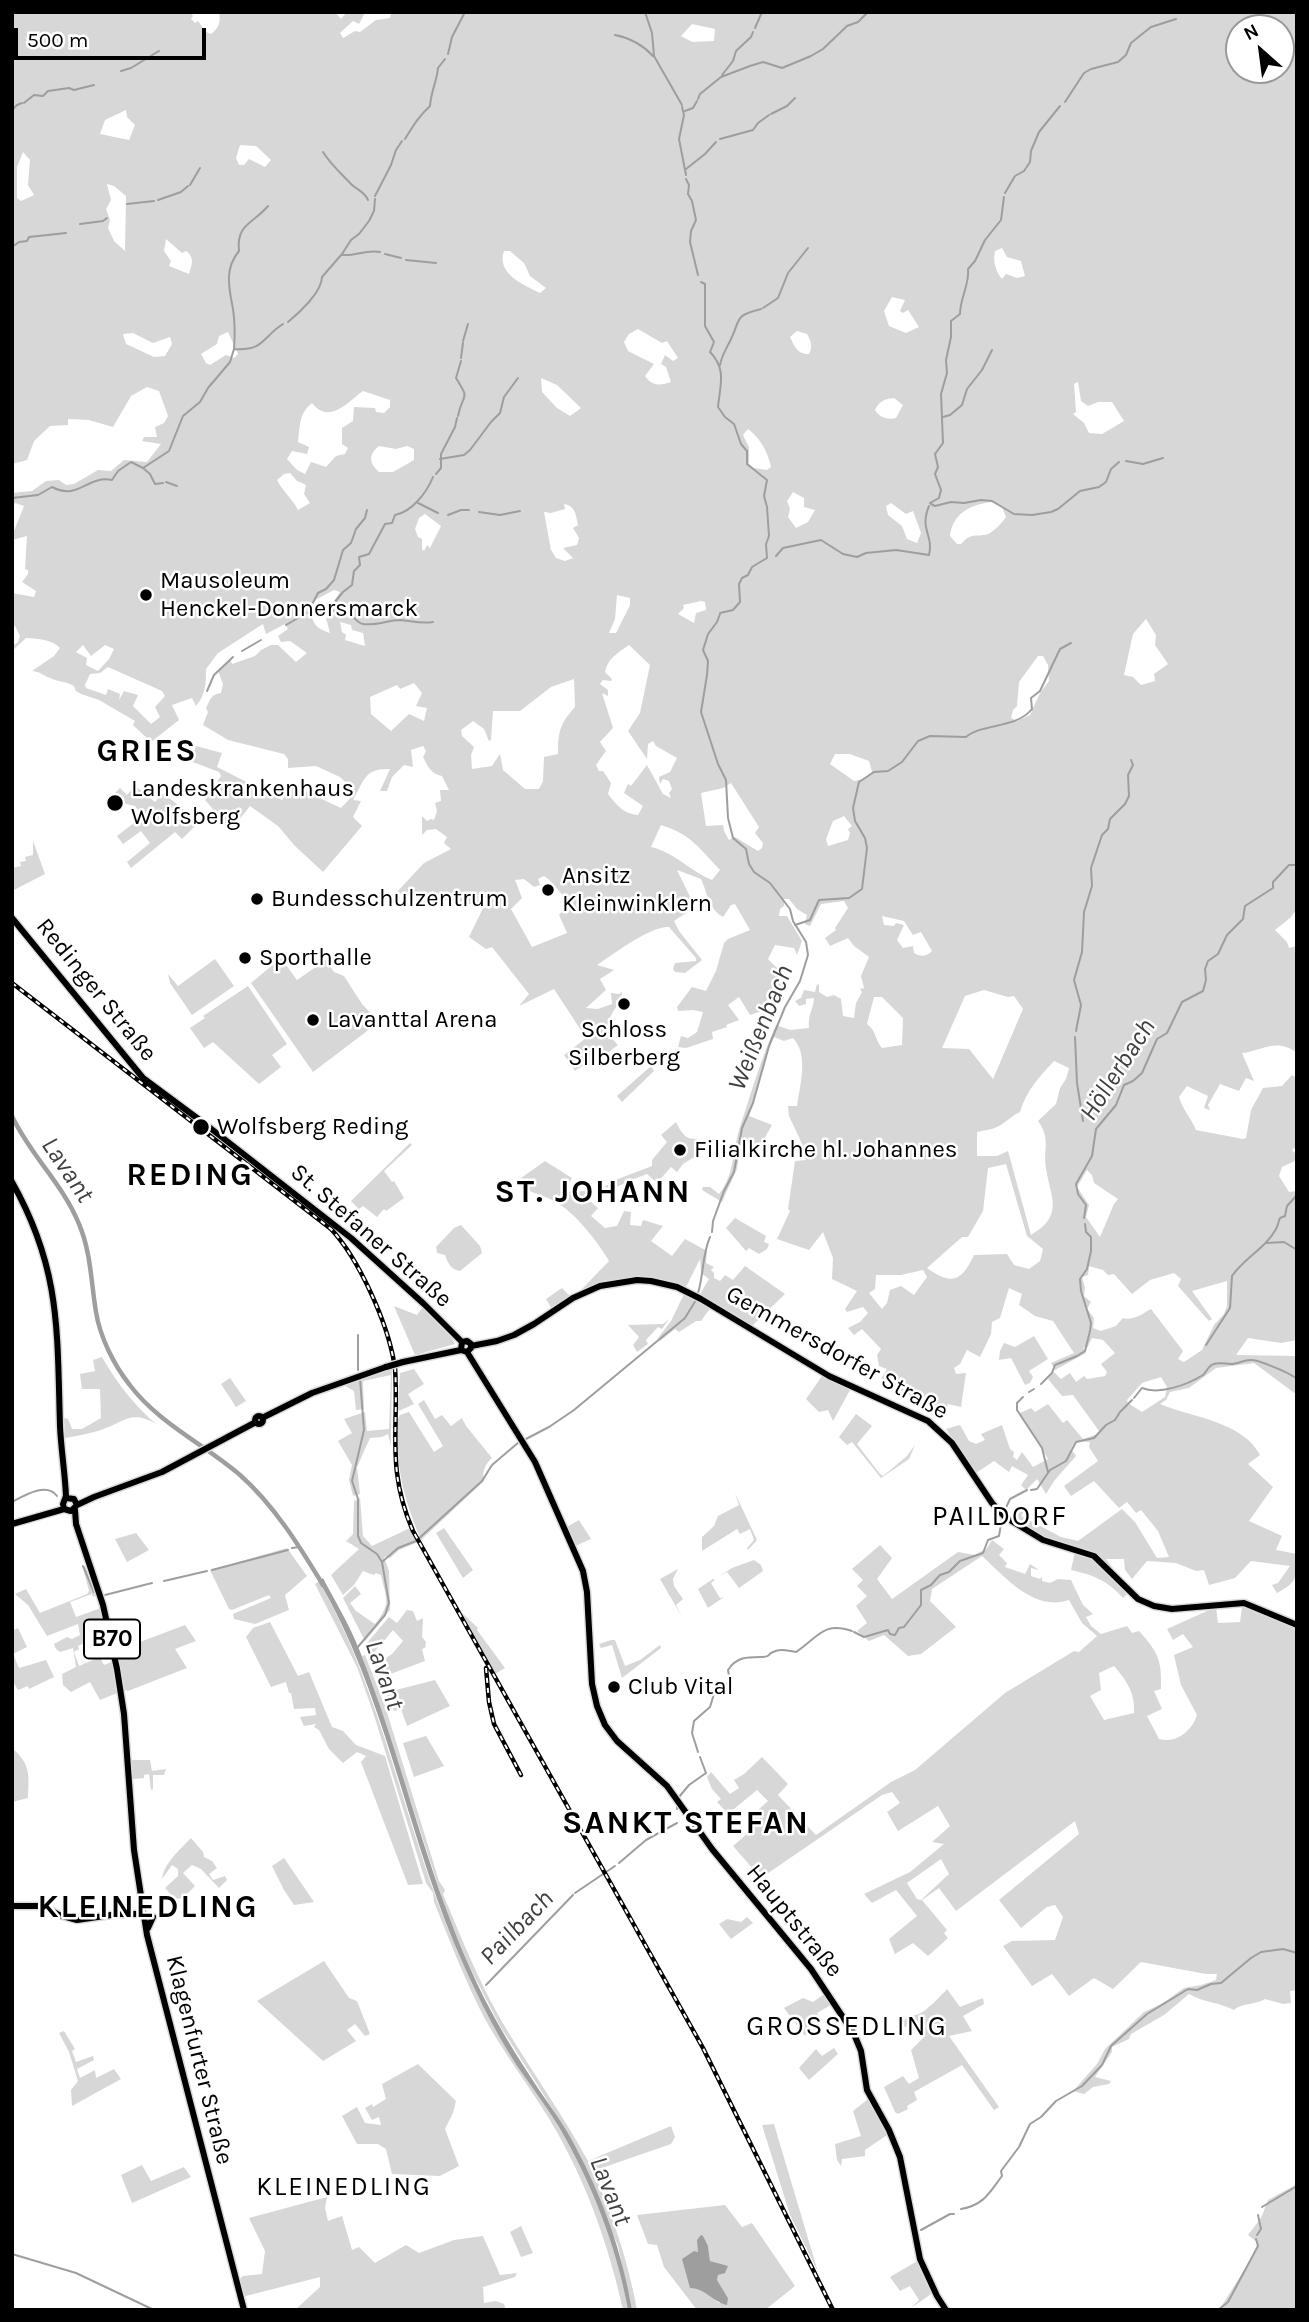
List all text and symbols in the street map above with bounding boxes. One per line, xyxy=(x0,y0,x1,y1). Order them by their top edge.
scale bar xyxy=(18,14,210,58)
north arrow xyxy=(1225,14,1295,84)
text: N xyxy=(1240,19,1262,45)
text: 500 m xyxy=(27,28,88,52)
place label: Mausoleum Henckel-Donnersmarck xyxy=(160,567,418,623)
marker: Mausoleum Henckel-Donnersmarck xyxy=(138,587,154,603)
district label: GRIES xyxy=(97,733,197,771)
place label: Landeskrankenhaus Wolfsberg xyxy=(131,775,354,831)
marker: Landeskrankenhaus Wolfsberg xyxy=(105,793,125,813)
place label: Ansitz Kleinwinklern xyxy=(562,862,712,918)
marker: Ansitz Kleinwinklern xyxy=(540,882,556,898)
place label: Bundesschulzentrum xyxy=(271,885,508,913)
marker: Bundesschulzentrum xyxy=(249,891,265,907)
street label: Redinger Straße xyxy=(30,913,162,1067)
place label: Sporthalle xyxy=(259,944,372,972)
marker: Sporthalle xyxy=(237,950,253,966)
water label: Weißenbach xyxy=(722,961,800,1095)
marker: Schloss Silberberg xyxy=(616,996,632,1012)
place label: Lavanttal Arena xyxy=(327,1006,497,1034)
marker: Lavanttal Arena xyxy=(305,1012,321,1028)
water label: Höllerbach xyxy=(1073,1013,1163,1127)
place label: Schloss Silberberg xyxy=(568,1016,680,1072)
place label: Wolfsberg Reding xyxy=(217,1113,408,1141)
marker: Wolfsberg Reding xyxy=(191,1117,211,1137)
water label: Lavant xyxy=(34,1131,100,1209)
place label: Filialkirche hl. Johannes xyxy=(694,1136,957,1164)
marker: Filialkirche hl. Johannes xyxy=(672,1142,688,1158)
district label: REDING xyxy=(127,1157,253,1195)
street label: St. Stefaner Straße xyxy=(284,1158,458,1314)
district label: ST. JOHANN xyxy=(496,1174,690,1212)
street label: Gemmersdorfer Straße xyxy=(721,1280,953,1426)
district label: PAILDORF xyxy=(933,1500,1067,1534)
road number: B70 xyxy=(84,1620,140,1658)
water label: Lavant xyxy=(358,1636,410,1714)
place label: Club Vital xyxy=(628,1673,733,1701)
marker: Club Vital xyxy=(606,1679,622,1695)
district label: SANKT STEFAN xyxy=(564,1805,808,1843)
street label: Hauptstraße xyxy=(740,1859,848,1983)
water label: Pailbach xyxy=(474,1884,560,1972)
district label: KLEINEDLING xyxy=(39,1889,257,1927)
street label: Klagenfurter Straße xyxy=(159,1952,239,2168)
district label: GROSSEDLING xyxy=(748,2010,946,2044)
water label: Lavant xyxy=(582,2152,638,2230)
district label: KLEINEDLING xyxy=(258,2172,430,2204)

